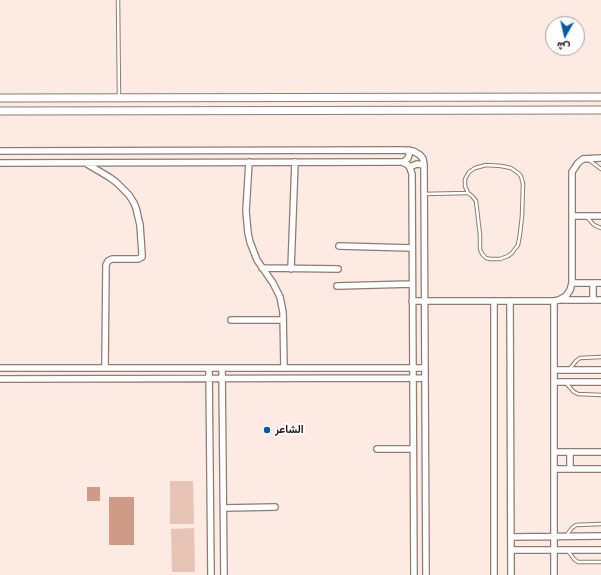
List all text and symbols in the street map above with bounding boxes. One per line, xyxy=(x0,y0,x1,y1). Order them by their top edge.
north arrow xyxy=(545,16,585,56)
text: ش xyxy=(556,40,571,54)
place label: الشاعر xyxy=(275,423,304,437)
marker: الشاعر xyxy=(262,425,272,435)

